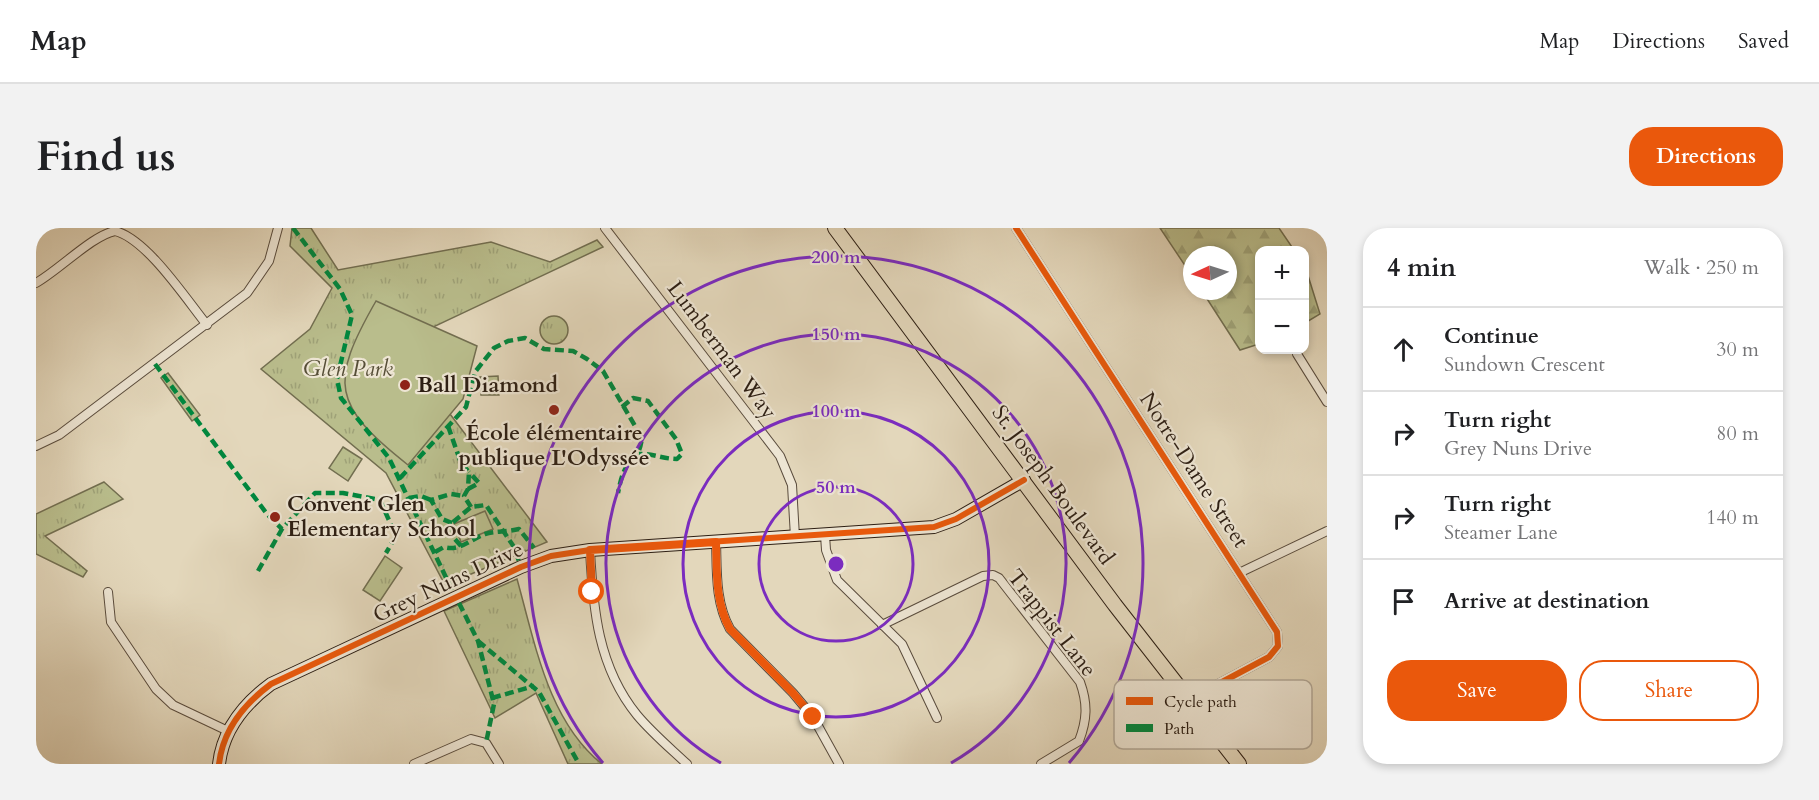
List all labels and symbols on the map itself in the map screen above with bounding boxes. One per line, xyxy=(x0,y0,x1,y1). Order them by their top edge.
text: 200 m xyxy=(811,245,861,270)
north arrow xyxy=(1183,246,1237,300)
street label: Lumberman Way xyxy=(660,275,784,426)
text: 150 m xyxy=(811,322,861,347)
park label: Glen Park xyxy=(303,354,393,384)
place label: Ball Diamond xyxy=(417,370,559,400)
marker: Ball Diamond xyxy=(398,378,412,392)
street label: Notre-Dame Street xyxy=(1132,386,1256,554)
text: 100 m xyxy=(811,399,861,424)
street label: St. Joseph Boulevard xyxy=(985,399,1121,571)
marker: École élémentaire publique L'Odyssée xyxy=(547,403,561,417)
place label: École élémentaire publique L'Odyssée xyxy=(458,418,650,473)
text: 50 m xyxy=(816,475,856,500)
place label: Convent Glen Elementary School xyxy=(287,489,476,544)
marker: Convent Glen Elementary School xyxy=(268,510,282,524)
street label: Grey Nuns Drive xyxy=(368,534,528,630)
centre of rings xyxy=(826,554,846,574)
street label: Trappist Lane xyxy=(1001,563,1103,683)
route start xyxy=(578,578,604,604)
legend xyxy=(1114,680,1312,749)
text: Cycle path xyxy=(1164,691,1237,713)
route end xyxy=(799,703,825,729)
text: Path xyxy=(1164,718,1194,740)

